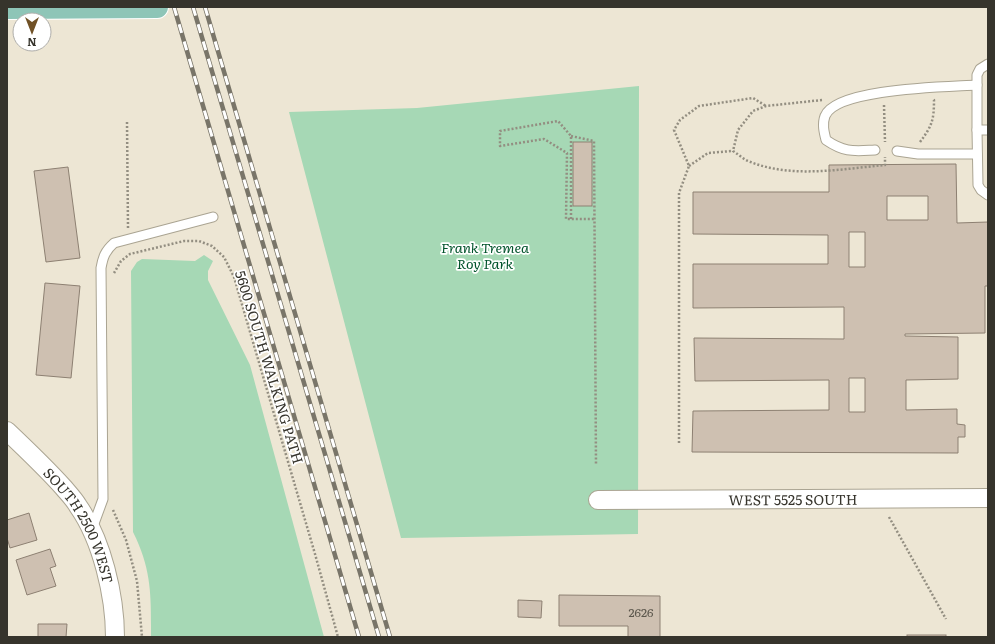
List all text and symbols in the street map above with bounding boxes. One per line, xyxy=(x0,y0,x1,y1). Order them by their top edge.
north arrow xyxy=(12,12,52,52)
text: N xyxy=(27,35,37,51)
park label: Frank Tremea Roy Park xyxy=(441,237,529,273)
street label: 5600 SOUTH WALKING PATH xyxy=(231,268,309,466)
street label: SOUTH 2500 WEST xyxy=(39,463,119,585)
street label: WEST 5525 SOUTH xyxy=(728,489,858,509)
house number: 2626 xyxy=(628,603,654,621)

